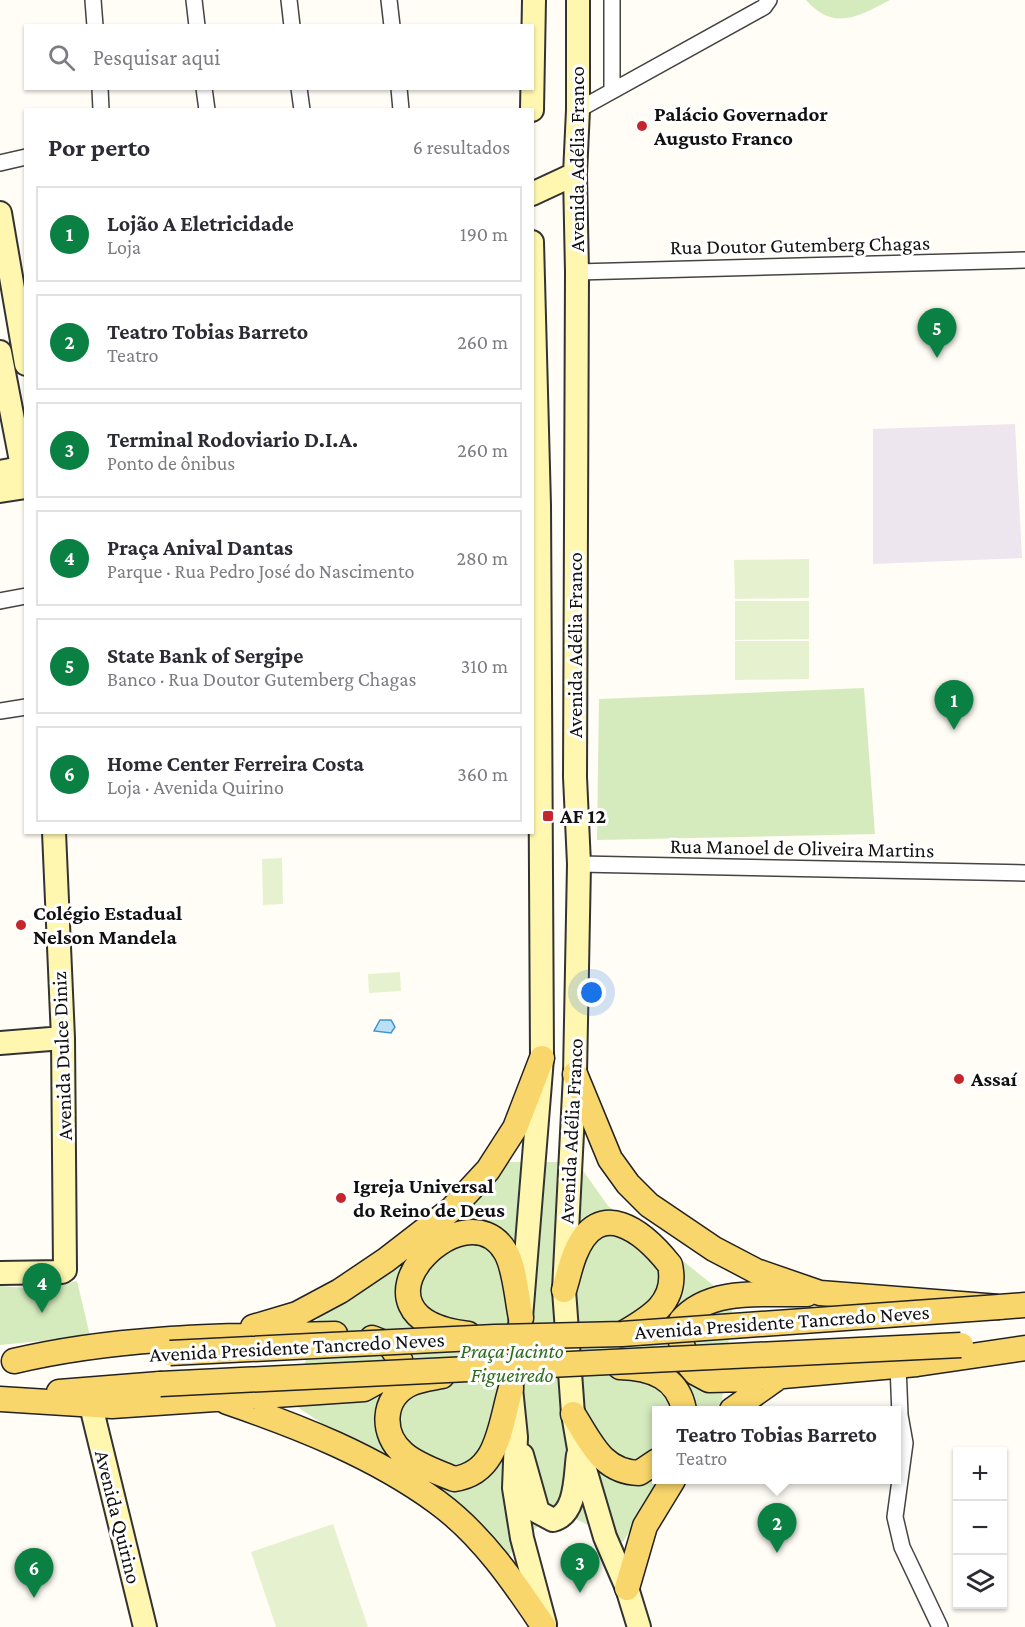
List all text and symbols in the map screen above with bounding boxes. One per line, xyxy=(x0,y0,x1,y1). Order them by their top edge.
search box xyxy=(24,24,534,90)
icon: search xyxy=(45,41,78,74)
text: Pesquisar aqui xyxy=(93,45,220,70)
street label: Avenida Adélia Franco xyxy=(565,66,589,252)
place label: Palácio Governador Augusto Franco xyxy=(653,102,828,150)
marker: Palácio Governador Augusto Franco xyxy=(635,119,649,133)
text: Por perto xyxy=(48,133,150,162)
text: 6 resultados xyxy=(413,136,510,158)
text: Lojão A Eletricidade xyxy=(107,211,294,236)
text: 1 xyxy=(66,223,73,245)
text: 190 m xyxy=(460,223,508,245)
street label: Rua Doutor Gutemberg Chagas xyxy=(670,231,930,259)
text: Loja xyxy=(107,236,141,258)
pin: 5 xyxy=(918,308,956,358)
text: Teatro Tobias Barreto xyxy=(107,319,308,344)
text: 2 xyxy=(64,331,75,353)
text: 260 m xyxy=(457,331,508,353)
text: Teatro xyxy=(107,344,158,366)
text: Terminal Rodoviario D.I.A. xyxy=(107,427,358,452)
text: 3 xyxy=(65,439,74,461)
text: 260 m xyxy=(457,439,508,461)
text: Ponto de ônibus xyxy=(107,452,235,474)
text: Praça Anival Dantas xyxy=(107,535,293,560)
text: 4 xyxy=(64,547,75,569)
text: 280 m xyxy=(457,547,508,569)
street label: Avenida Adélia Franco xyxy=(563,552,587,738)
text: Parque · Rua Pedro José do Nascimento xyxy=(107,560,415,582)
text: State Bank of Sergipe xyxy=(107,643,303,668)
text: 5 xyxy=(65,655,74,677)
text: 310 m xyxy=(461,655,508,677)
text: Banco · Rua Doutor Gutemberg Chagas xyxy=(107,668,416,690)
pin: 1 xyxy=(934,680,974,730)
text: Home Center Ferreira Costa xyxy=(107,751,364,776)
text: 6 xyxy=(64,763,75,785)
text: 360 m xyxy=(457,763,508,785)
text: Loja · Avenida Quirino xyxy=(107,776,284,798)
place label: AF 12 xyxy=(559,804,606,828)
marker: AF 12 xyxy=(541,809,555,823)
street label: Rua Manoel de Oliveira Martins xyxy=(670,834,934,862)
place label: Colégio Estadual Nelson Mandela xyxy=(33,901,182,949)
marker: Colégio Estadual Nelson Mandela xyxy=(14,918,28,932)
street label: Avenida Dulce Diniz xyxy=(47,971,77,1141)
your location xyxy=(577,978,606,1007)
street label: Avenida Adélia Franco xyxy=(554,1038,588,1224)
place label: Assaí xyxy=(970,1067,1018,1091)
marker: Assaí xyxy=(952,1072,966,1086)
place label: Igreja Universal do Reino de Deus xyxy=(353,1174,505,1222)
marker: Igreja Universal do Reino de Deus xyxy=(334,1191,348,1205)
pin: 4 xyxy=(22,1264,62,1313)
street label: Avenida Presidente Tancredo Neves xyxy=(634,1300,930,1344)
street label: Avenida Presidente Tancredo Neves xyxy=(149,1327,445,1367)
park label: Praça Jacinto Figueiredo xyxy=(460,1339,564,1387)
popup xyxy=(652,1406,901,1484)
text: Teatro Tobias Barreto xyxy=(676,1422,877,1447)
text: Teatro xyxy=(676,1447,727,1469)
map controls xyxy=(953,1447,1007,1609)
button: + xyxy=(953,1447,1007,1501)
street label: Avenida Quirino xyxy=(90,1448,146,1586)
button: − xyxy=(953,1501,1007,1555)
pin: 2 xyxy=(758,1504,796,1553)
pin: 3 xyxy=(560,1544,600,1593)
pin: 6 xyxy=(15,1548,54,1598)
button: layers xyxy=(953,1555,1007,1609)

